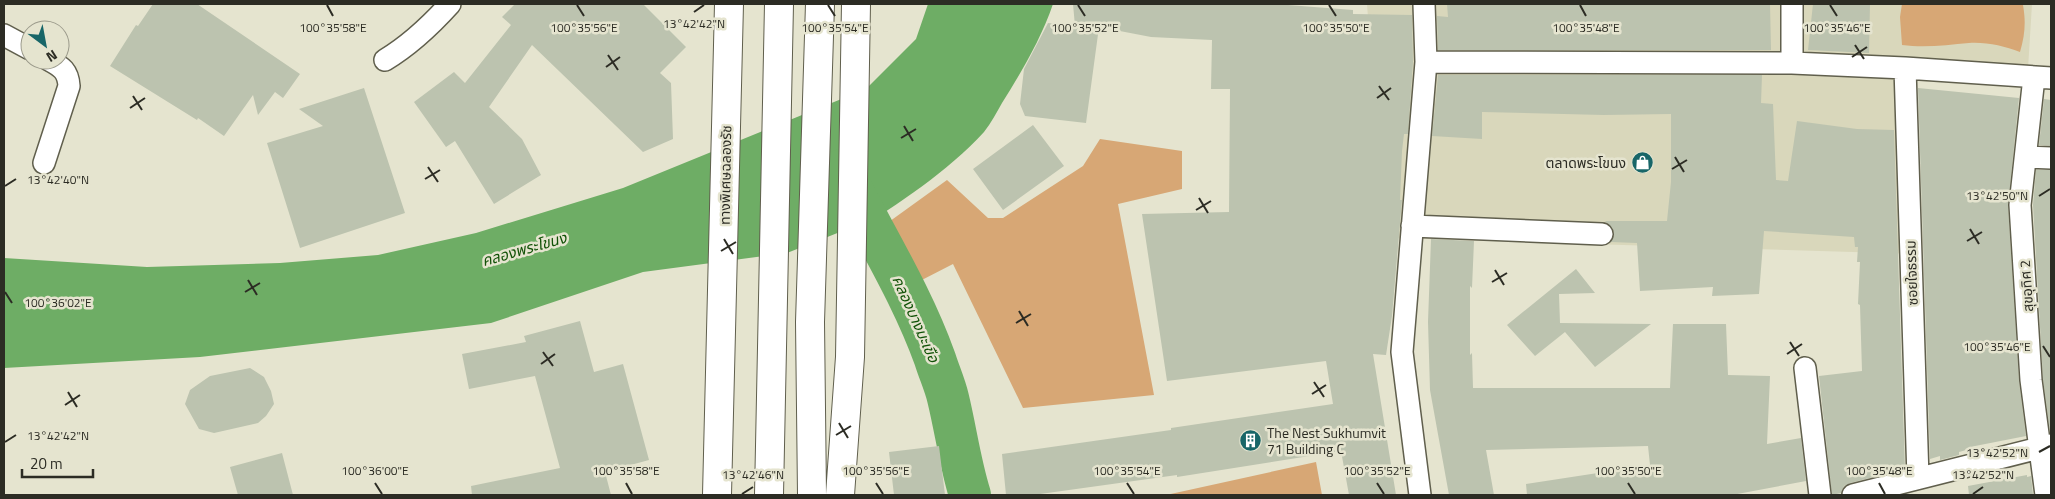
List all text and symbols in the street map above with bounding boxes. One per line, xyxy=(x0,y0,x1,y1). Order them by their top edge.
text: 13°42'42"N xyxy=(663,14,725,33)
text: 100°35'58"E xyxy=(299,18,367,37)
text: 100°35'56"E xyxy=(550,18,618,37)
text: 100°35'54"E xyxy=(801,18,869,37)
text: 100°35'52"E xyxy=(1051,18,1119,37)
text: 100°35'50"E xyxy=(1302,18,1370,37)
text: 100°35'48"E xyxy=(1552,18,1620,37)
text: 100°35'46"E xyxy=(1803,18,1871,37)
north arrow xyxy=(20,20,70,70)
text: N xyxy=(42,45,62,68)
street label: ทางพิเศษฉลองรัช xyxy=(714,125,736,225)
shop icon: ตลาดพระโขนง xyxy=(1630,150,1654,174)
place label: ตลาดพระโขนง xyxy=(1546,152,1626,173)
text: 13°42'40"N xyxy=(27,170,89,189)
text: 13°42'50"N xyxy=(1966,186,2028,205)
water label: คลองพระโขนง xyxy=(479,226,570,272)
street label: ซอยใจธรรม xyxy=(1899,240,1923,306)
street label: สุขอุทิศ 2 xyxy=(2014,259,2038,313)
water label: คลองบางมะเขือ xyxy=(887,272,946,367)
text: 100°36'02"E xyxy=(24,293,92,312)
text: 100°35'46"E xyxy=(1963,337,2031,356)
place label: The Nest Sukhumvit 71 Building C xyxy=(1267,422,1386,459)
text: 13°42'42"N xyxy=(27,426,89,445)
building icon: The Nest Sukhumvit 71 Building C xyxy=(1239,428,1263,452)
text: 13°42'52"N xyxy=(1966,443,2028,462)
scale bar xyxy=(22,446,94,478)
text: 20 m xyxy=(30,452,63,475)
text: 100°36'00"E xyxy=(341,461,409,480)
text: 100°35'58"E xyxy=(592,461,660,480)
text: 100°35'56"E xyxy=(842,461,910,480)
text: 100°35'54"E xyxy=(1093,461,1161,480)
text: 100°35'52"E xyxy=(1343,461,1411,480)
text: 100°35'50"E xyxy=(1594,461,1662,480)
text: 100°35'48"E xyxy=(1845,461,1913,480)
text: 13°42'46"N xyxy=(722,465,784,484)
text: 13°42'52"N xyxy=(1952,465,2014,484)

